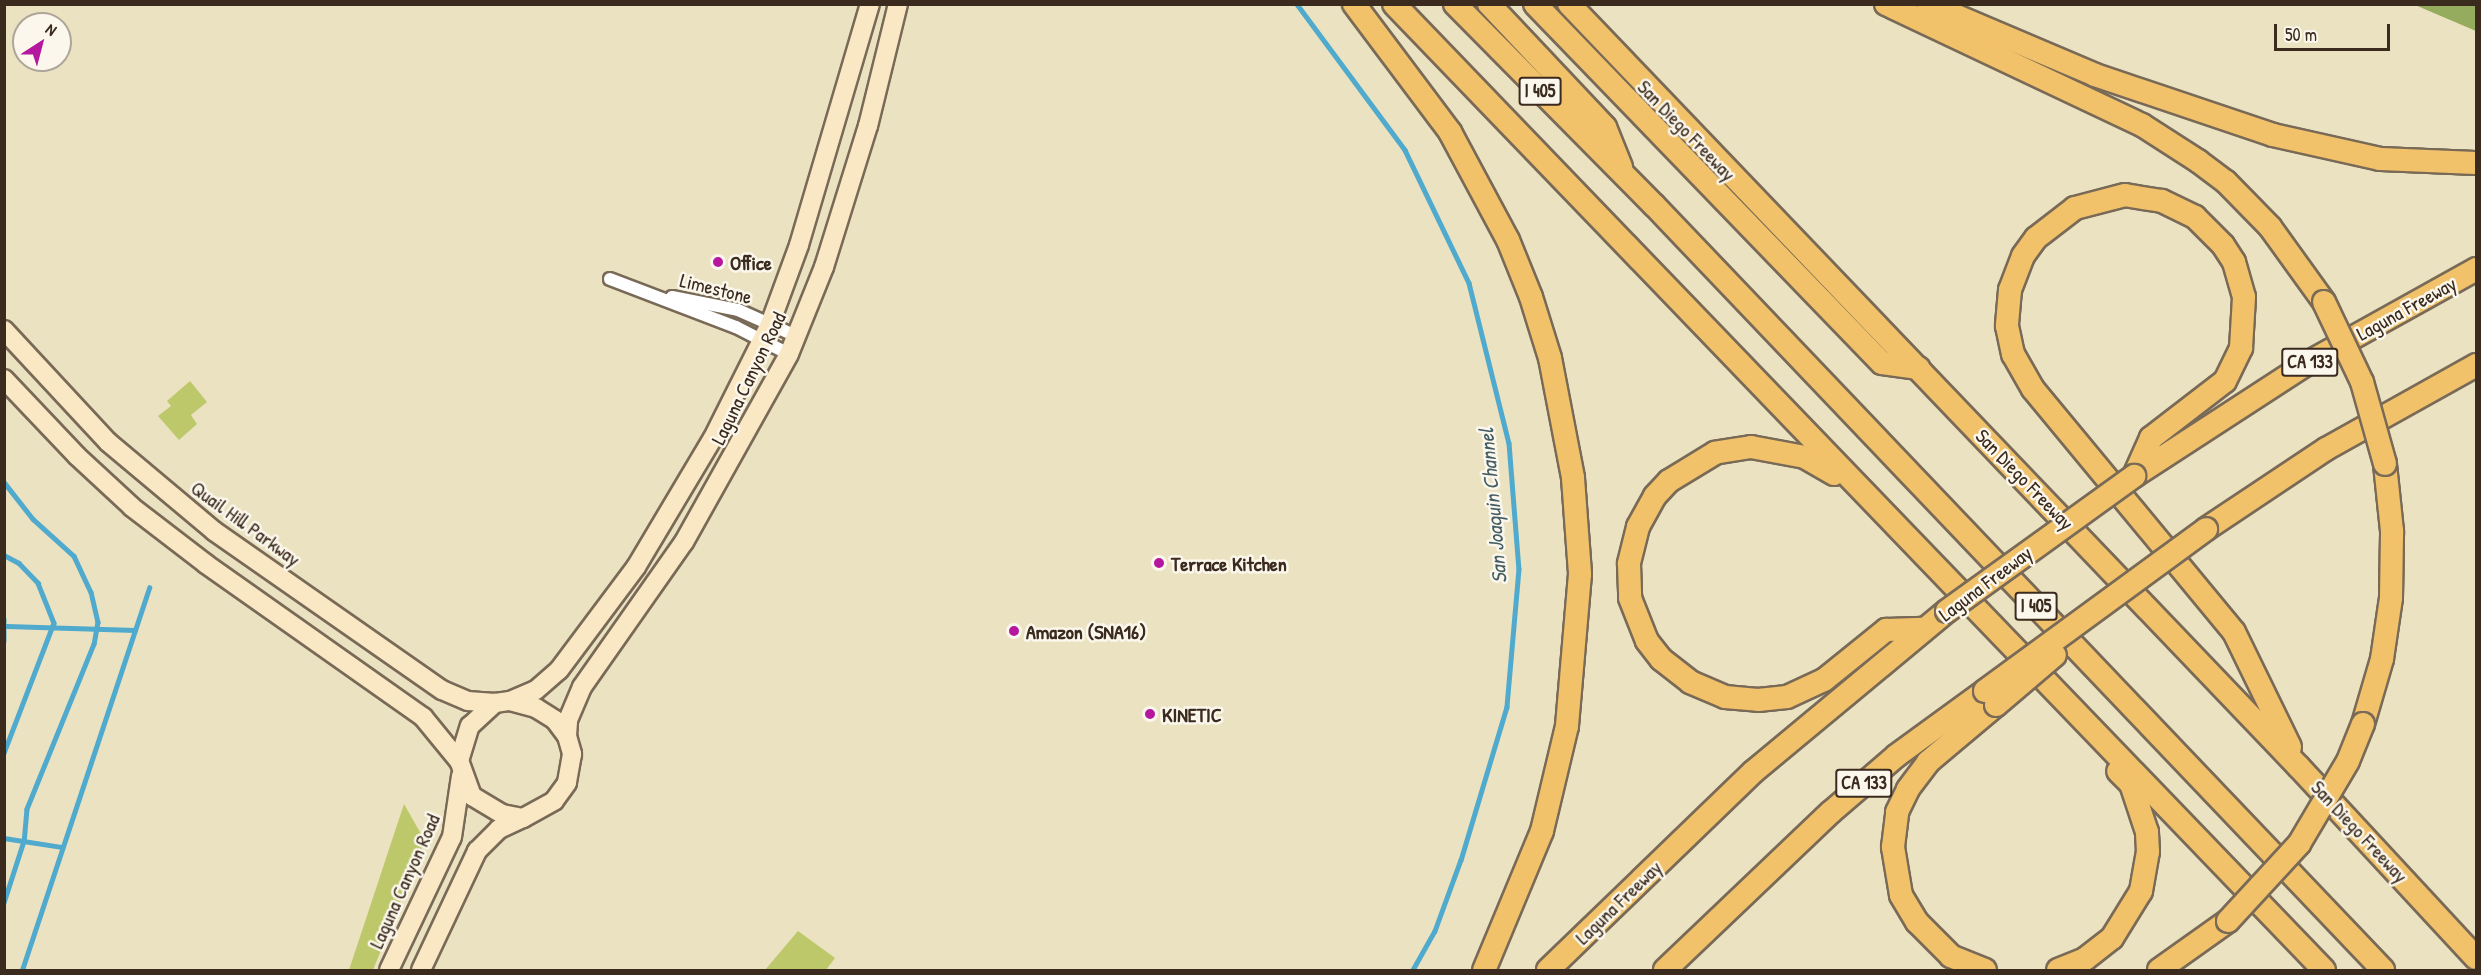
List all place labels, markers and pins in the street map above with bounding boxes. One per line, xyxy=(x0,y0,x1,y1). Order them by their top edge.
place label: Office xyxy=(730,250,772,274)
marker: Office xyxy=(711,255,725,269)
place label: Terrace Kitchen xyxy=(1171,551,1287,575)
marker: Terrace Kitchen xyxy=(1152,556,1166,570)
place label: Amazon (SNA16) xyxy=(1026,619,1146,643)
marker: Amazon (SNA16) xyxy=(1007,624,1021,638)
place label: KINETIC xyxy=(1162,702,1222,726)
marker: KINETIC xyxy=(1143,707,1157,721)

